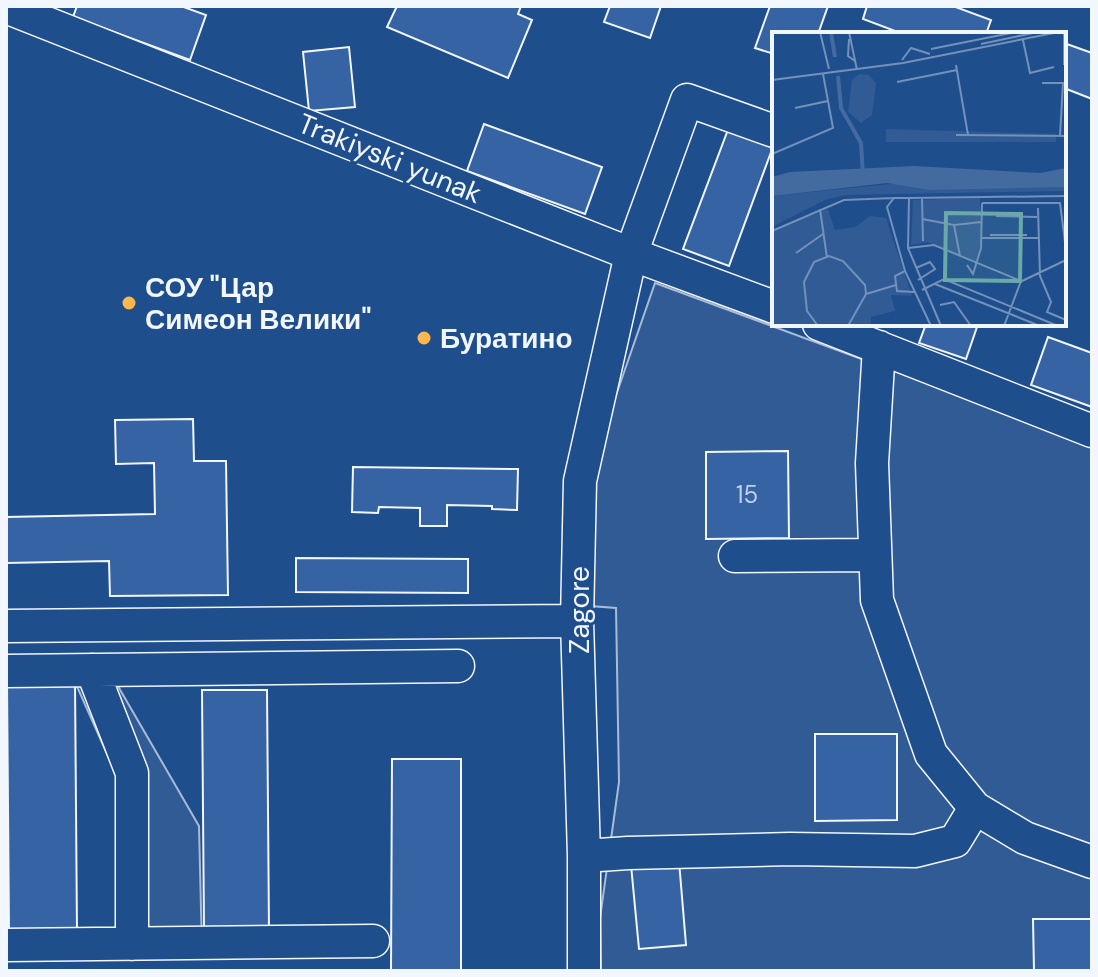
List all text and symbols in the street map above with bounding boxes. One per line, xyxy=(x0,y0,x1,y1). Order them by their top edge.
inset map xyxy=(772,32,1066,326)
street label: Trakiyski yunak xyxy=(293,105,487,212)
place label: СОУ "Цар Симеон Велики" xyxy=(145,269,372,338)
marker: СОУ "Цар Симеон Велики" xyxy=(120,294,138,312)
place label: Буратино xyxy=(440,320,573,357)
marker: Буратино xyxy=(415,329,433,347)
house number: 15 xyxy=(736,479,758,510)
street label: Zagore xyxy=(561,566,598,654)

